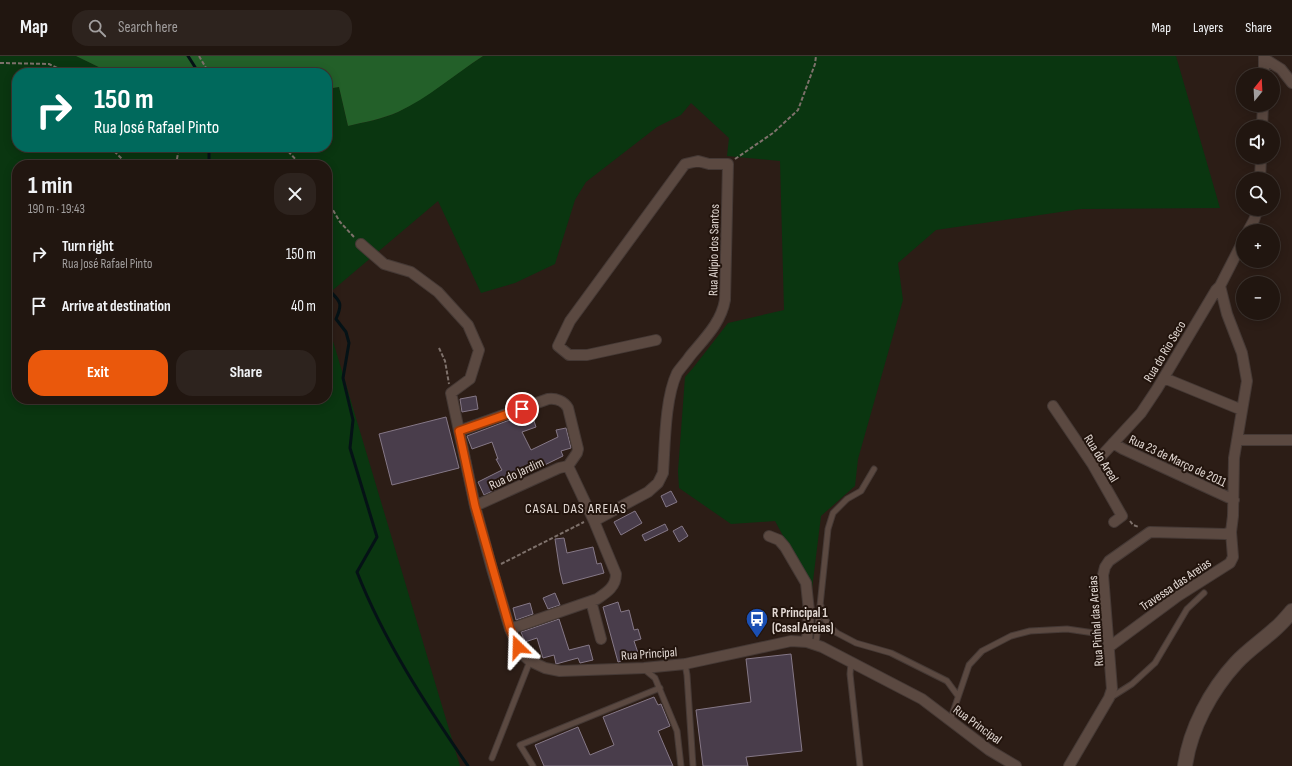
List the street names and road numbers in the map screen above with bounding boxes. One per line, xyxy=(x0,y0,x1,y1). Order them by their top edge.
street label: Rua Alípio dos Santos xyxy=(705,204,723,296)
street label: Rua do Rio Seco xyxy=(1140,318,1189,385)
street label: Rua 23 de Março de 2011 xyxy=(1126,431,1229,491)
street label: Rua do Areal xyxy=(1080,432,1122,485)
street label: Rua do Jardim xyxy=(486,454,546,494)
street label: Travessa das Areias xyxy=(1137,555,1215,615)
street label: Rua Pinhal das Areias xyxy=(1085,575,1107,667)
street label: Rua Principal xyxy=(621,644,678,664)
street label: Rua Principal xyxy=(950,702,1005,748)

